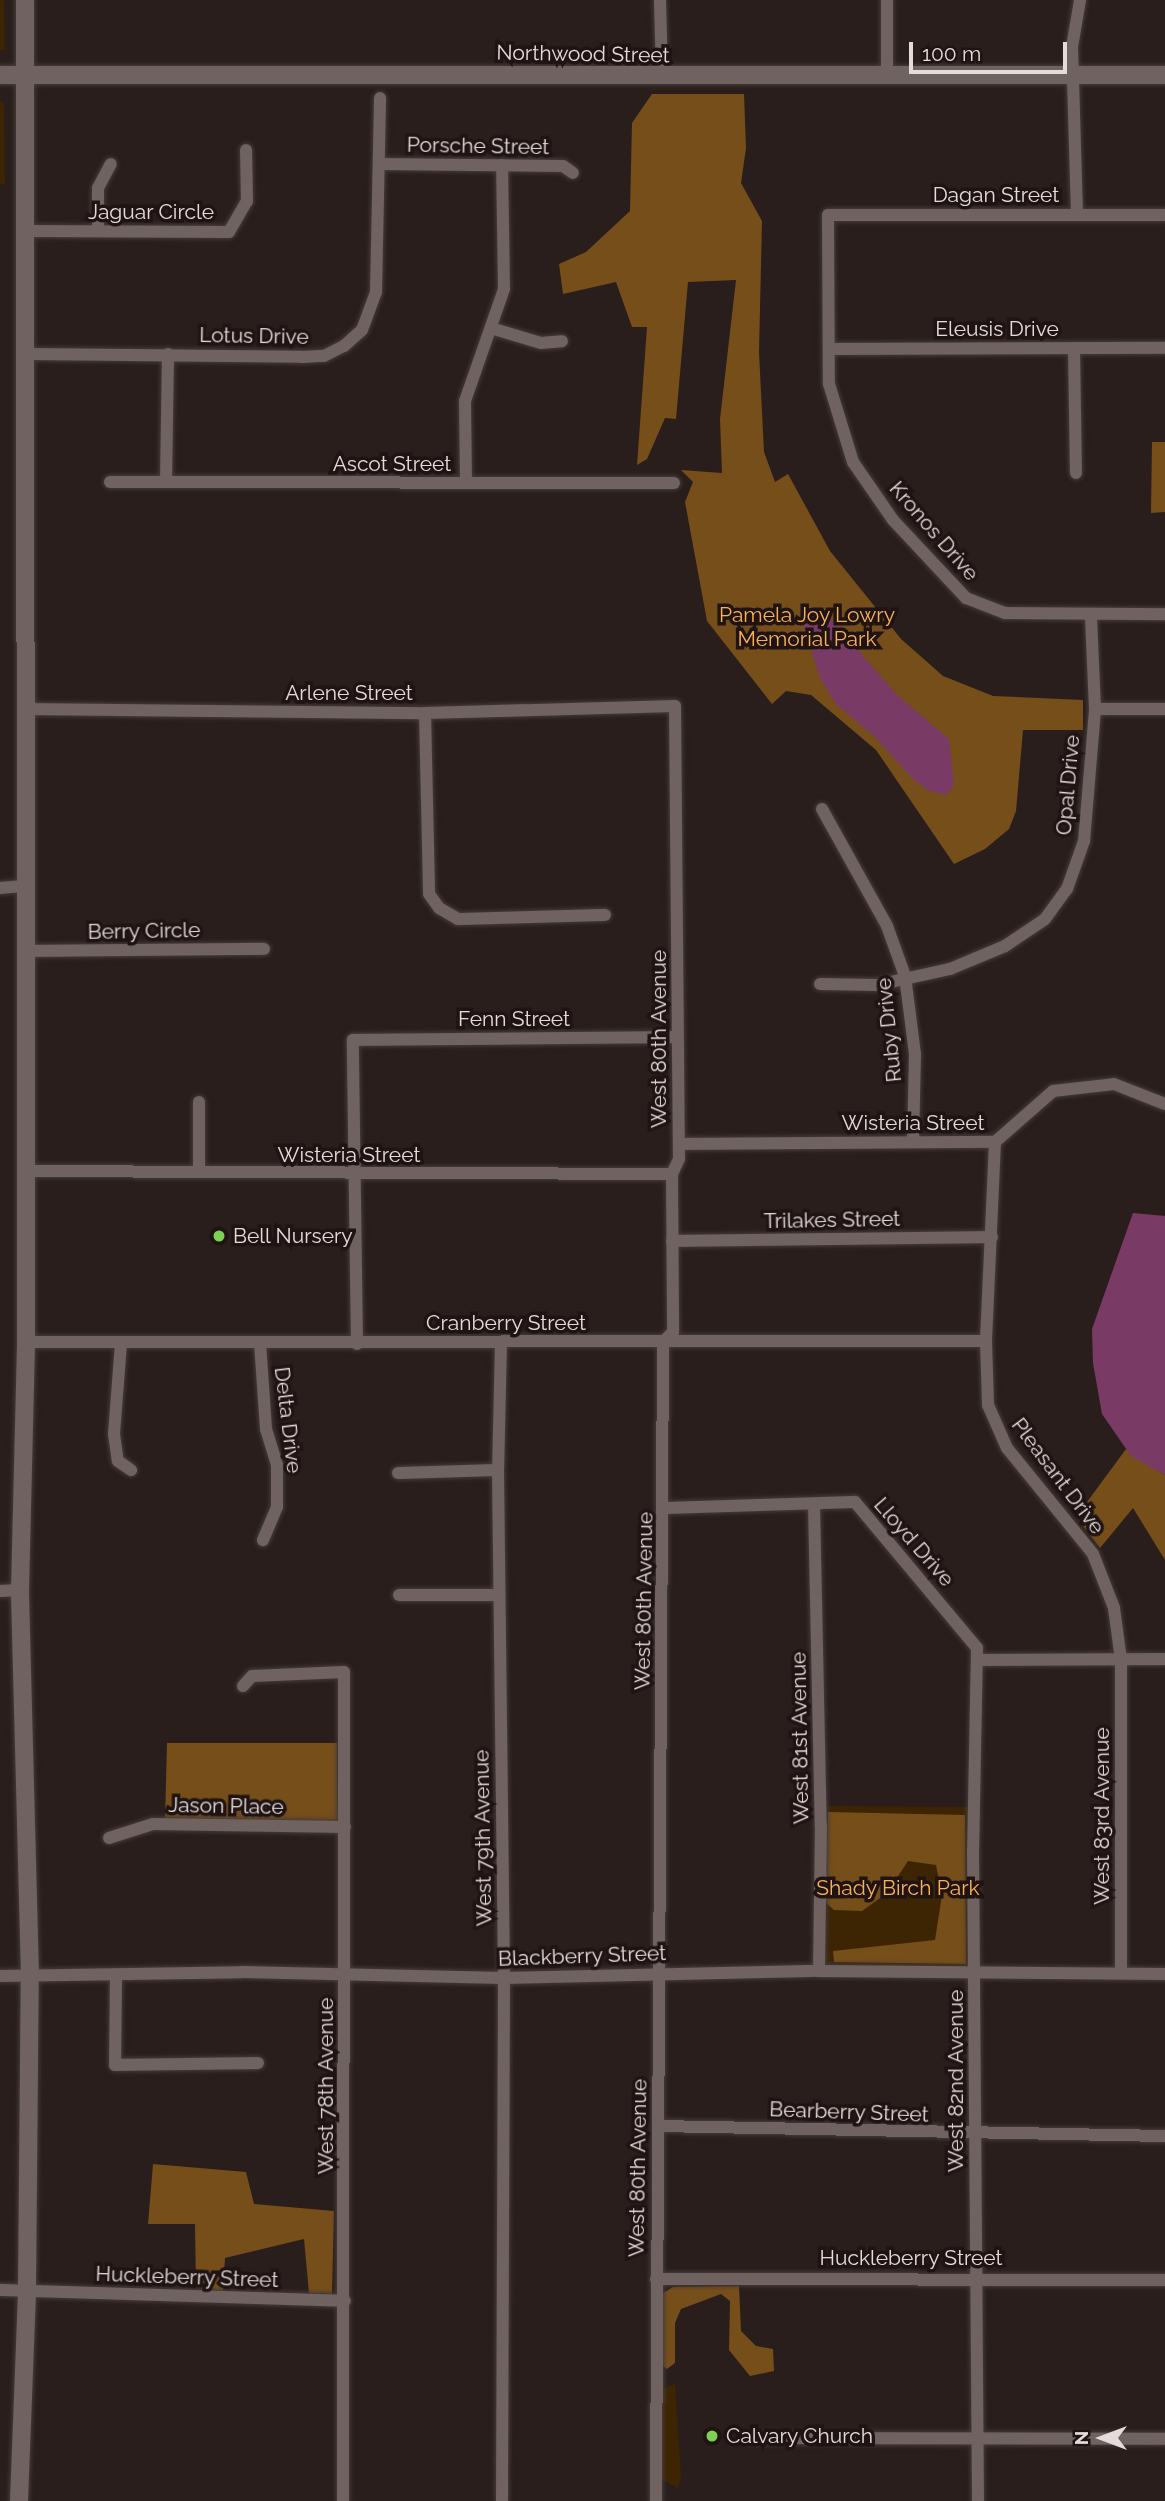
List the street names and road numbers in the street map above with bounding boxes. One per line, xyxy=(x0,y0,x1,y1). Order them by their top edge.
street label: Northwood Street xyxy=(496,40,670,68)
street label: Porsche Street xyxy=(407,132,549,160)
street label: Dagan Street xyxy=(933,182,1059,208)
street label: Jaguar Circle xyxy=(88,199,214,225)
street label: Eleusis Drive xyxy=(935,316,1059,342)
street label: Lotus Drive xyxy=(199,322,309,350)
street label: Ascot Street xyxy=(333,451,451,477)
street label: Kronos Drive xyxy=(884,476,984,586)
street label: Arlene Street xyxy=(285,680,413,706)
street label: Opal Drive xyxy=(1051,733,1085,837)
street label: Berry Circle xyxy=(87,917,201,945)
street label: West 80th Avenue xyxy=(646,949,672,1129)
street label: Ruby Drive xyxy=(871,976,907,1084)
street label: Fenn Street xyxy=(458,1006,570,1032)
street label: Wisteria Street xyxy=(842,1110,984,1136)
street label: Wisteria Street xyxy=(278,1142,420,1168)
street label: Trilakes Street xyxy=(763,1206,901,1234)
street label: Cranberry Street xyxy=(426,1310,586,1336)
street label: Delta Drive xyxy=(269,1365,307,1475)
street label: Pleasant Drive xyxy=(1006,1413,1110,1539)
street label: Lloyd Drive xyxy=(869,1492,959,1592)
street label: West 80th Avenue xyxy=(630,1511,658,1691)
street label: West 81st Avenue xyxy=(786,1651,814,1825)
street label: West 83rd Avenue xyxy=(1089,1727,1115,1905)
street label: West 79th Avenue xyxy=(469,1749,497,1927)
street label: Jason Place xyxy=(168,1792,284,1820)
street label: Blackberry Street xyxy=(497,1940,667,1972)
street label: West 82nd Avenue xyxy=(943,1989,969,2173)
street label: West 78th Avenue xyxy=(313,1997,339,2175)
street label: West 80th Avenue xyxy=(624,2078,652,2258)
street label: Bearberry Street xyxy=(769,2097,929,2127)
street label: Huckleberry Street xyxy=(819,2245,1003,2271)
street label: Huckleberry Street xyxy=(95,2261,279,2293)

